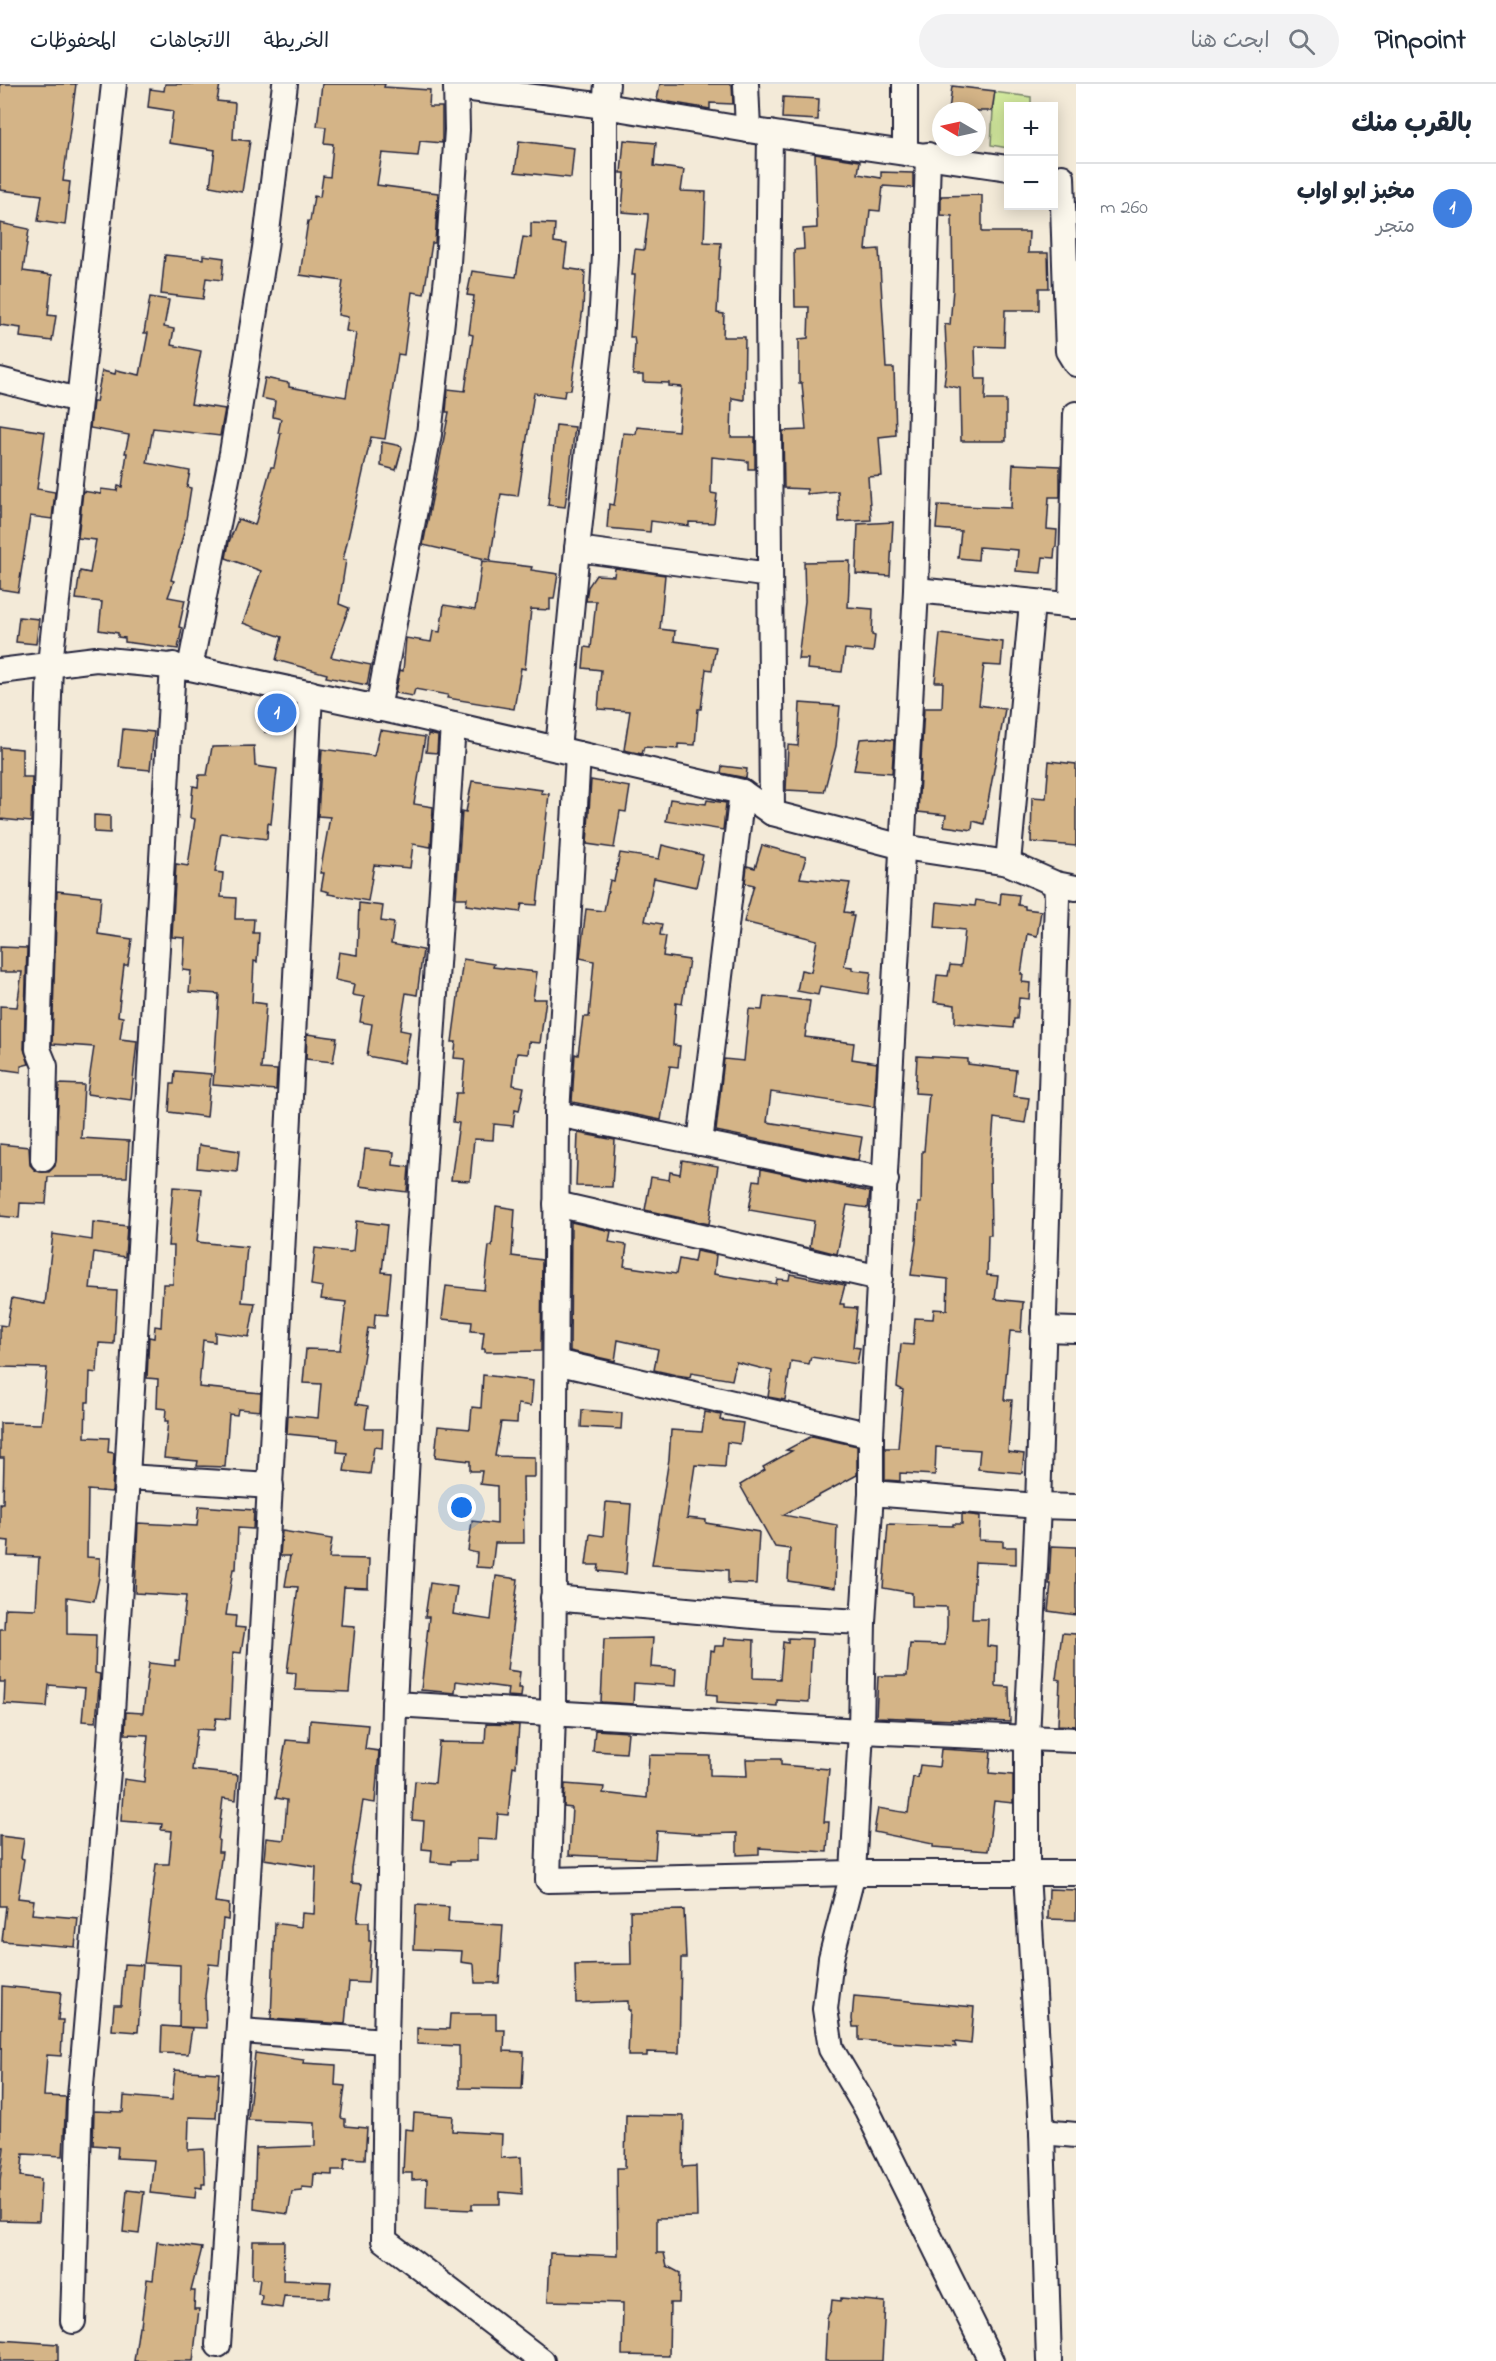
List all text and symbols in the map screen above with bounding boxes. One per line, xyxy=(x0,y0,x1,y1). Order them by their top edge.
search box xyxy=(919,14,1339,68)
text: Pinpoint xyxy=(1375,21,1466,62)
icon: search xyxy=(1285,25,1318,58)
text: ابحث هنا xyxy=(1191,26,1270,58)
text: المحفوظات xyxy=(30,27,116,57)
text: الاتجاهات xyxy=(149,27,231,57)
text: الخريطة xyxy=(264,27,329,57)
north arrow xyxy=(932,102,986,156)
map controls xyxy=(1004,102,1058,210)
button: + xyxy=(1004,102,1058,156)
text: بالقرب منك xyxy=(1351,106,1472,144)
button: − xyxy=(1004,156,1058,210)
text: مخبز ابو اواب xyxy=(1297,177,1415,209)
text: 260 m xyxy=(1100,194,1148,223)
text: 1 xyxy=(1449,194,1456,223)
text: متجر xyxy=(1376,213,1415,242)
pin: 1 xyxy=(258,690,296,736)
your location xyxy=(447,1493,476,1522)

